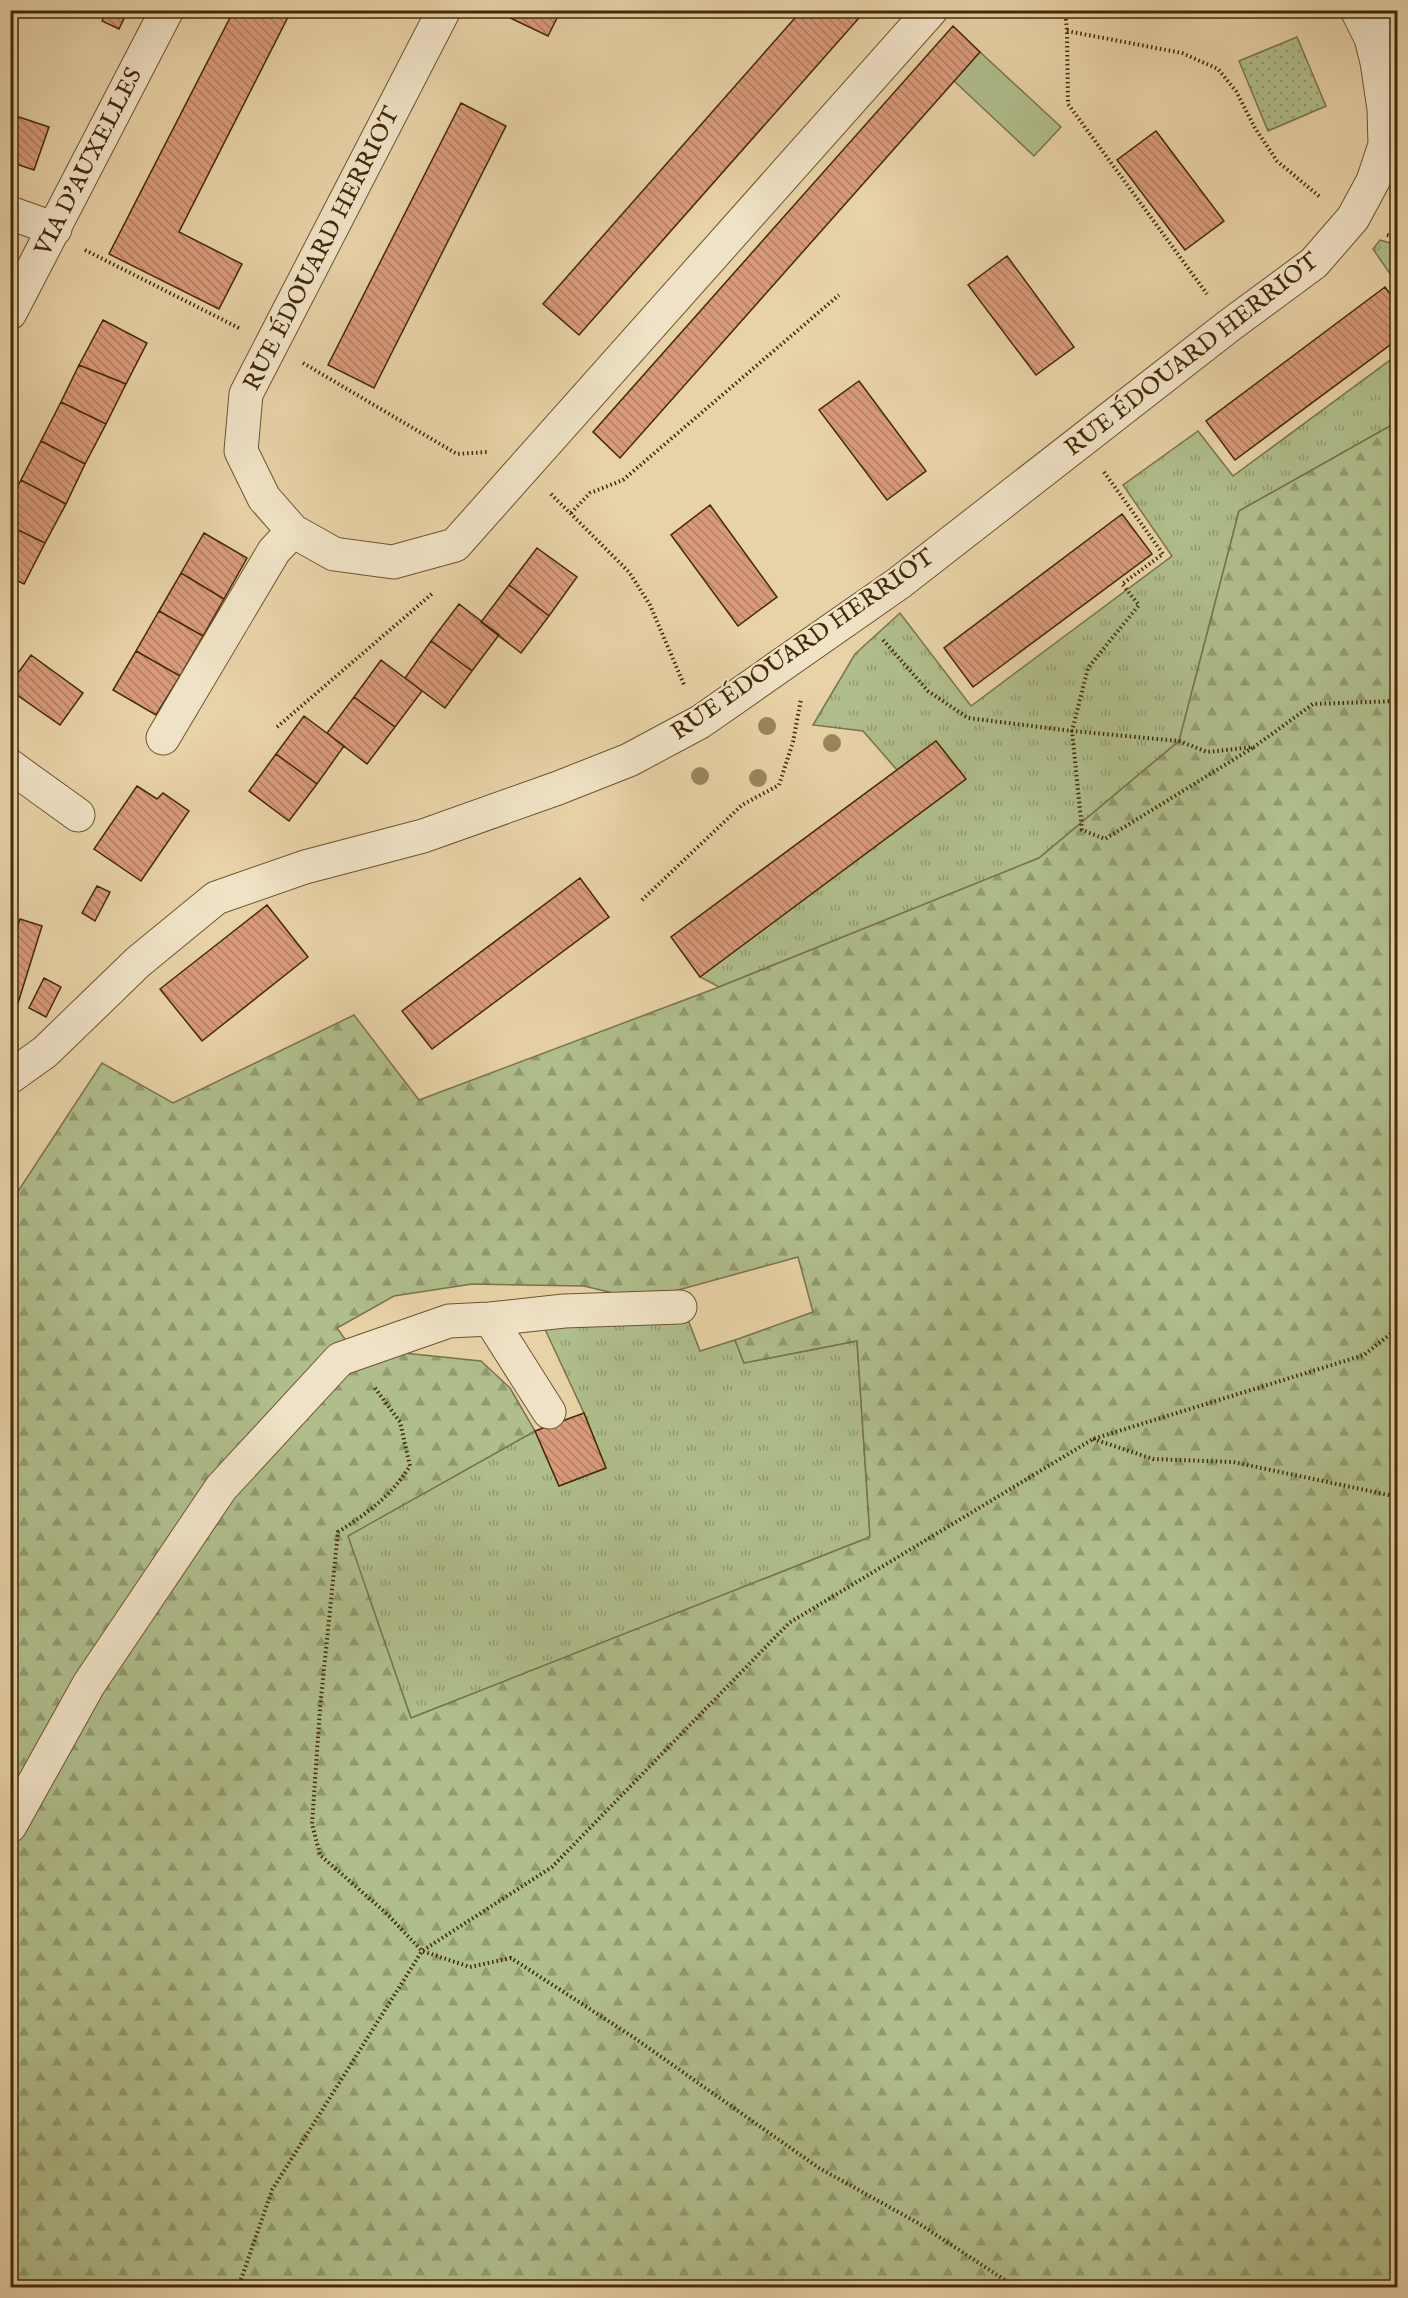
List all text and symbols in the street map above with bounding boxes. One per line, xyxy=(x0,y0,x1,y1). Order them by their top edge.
street label: VIA D'AUXELLES xyxy=(28,63,150,262)
street label: RUE ÉDOUARD HERRIOT xyxy=(237,102,407,396)
street label: RUE ÉDOUARD HERRIOT xyxy=(1059,246,1326,464)
street label: RUE ÉDOUARD HERRIOT xyxy=(665,542,941,748)

